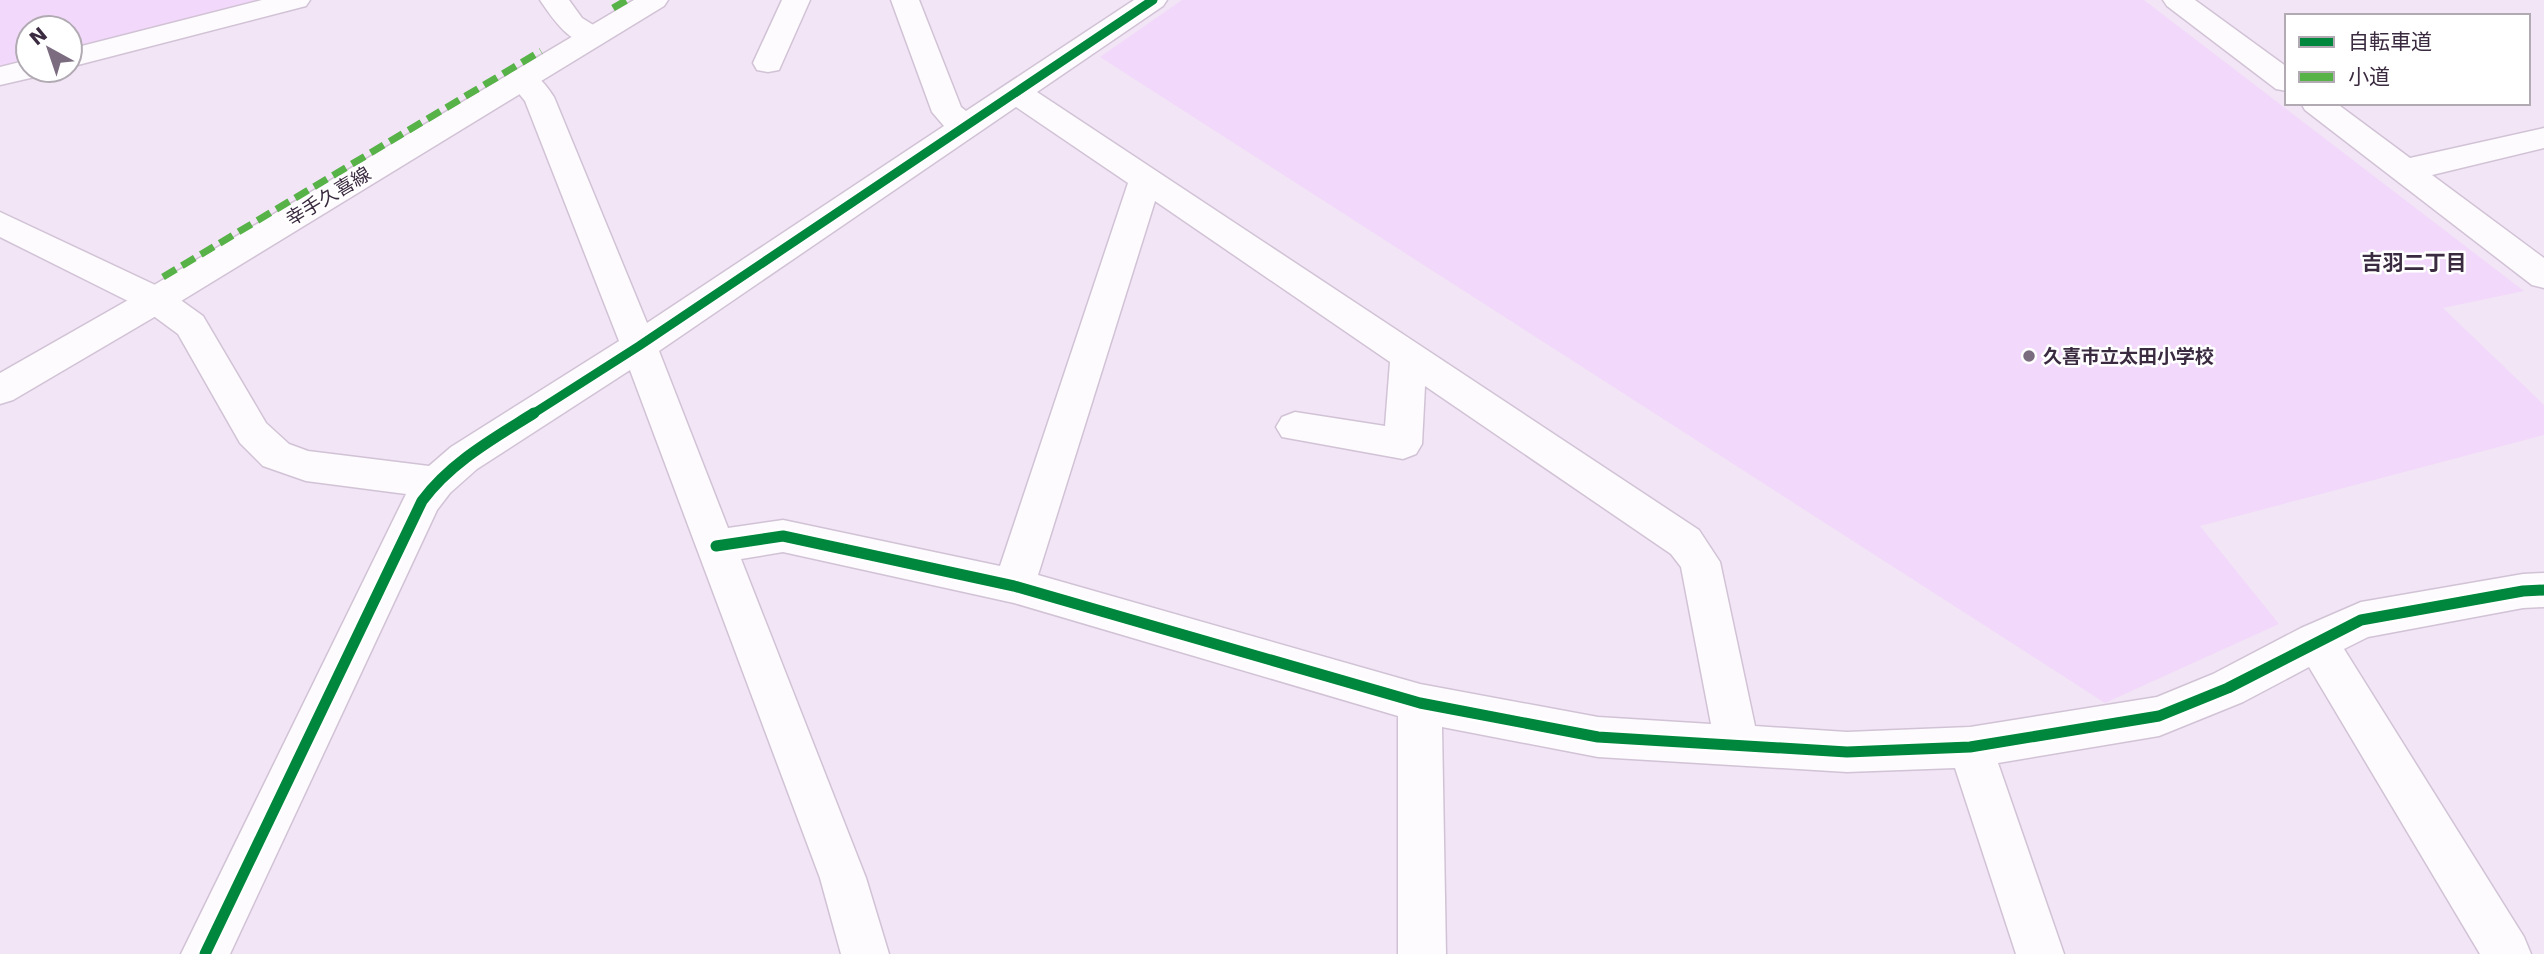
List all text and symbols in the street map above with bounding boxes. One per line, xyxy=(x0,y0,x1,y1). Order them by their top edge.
north arrow xyxy=(14,14,84,84)
legend xyxy=(2285,14,2530,105)
text: N xyxy=(25,22,51,50)
text: 自転車道 xyxy=(2348,30,2432,54)
text: 小道 xyxy=(2348,65,2390,89)
street label: 幸手久喜線 xyxy=(282,162,374,230)
district label: 吉羽二丁目 xyxy=(2362,251,2467,275)
place label: 久喜市立太田小学校 xyxy=(2043,345,2214,367)
marker: 久喜市立太田小学校 xyxy=(2021,348,2037,364)

